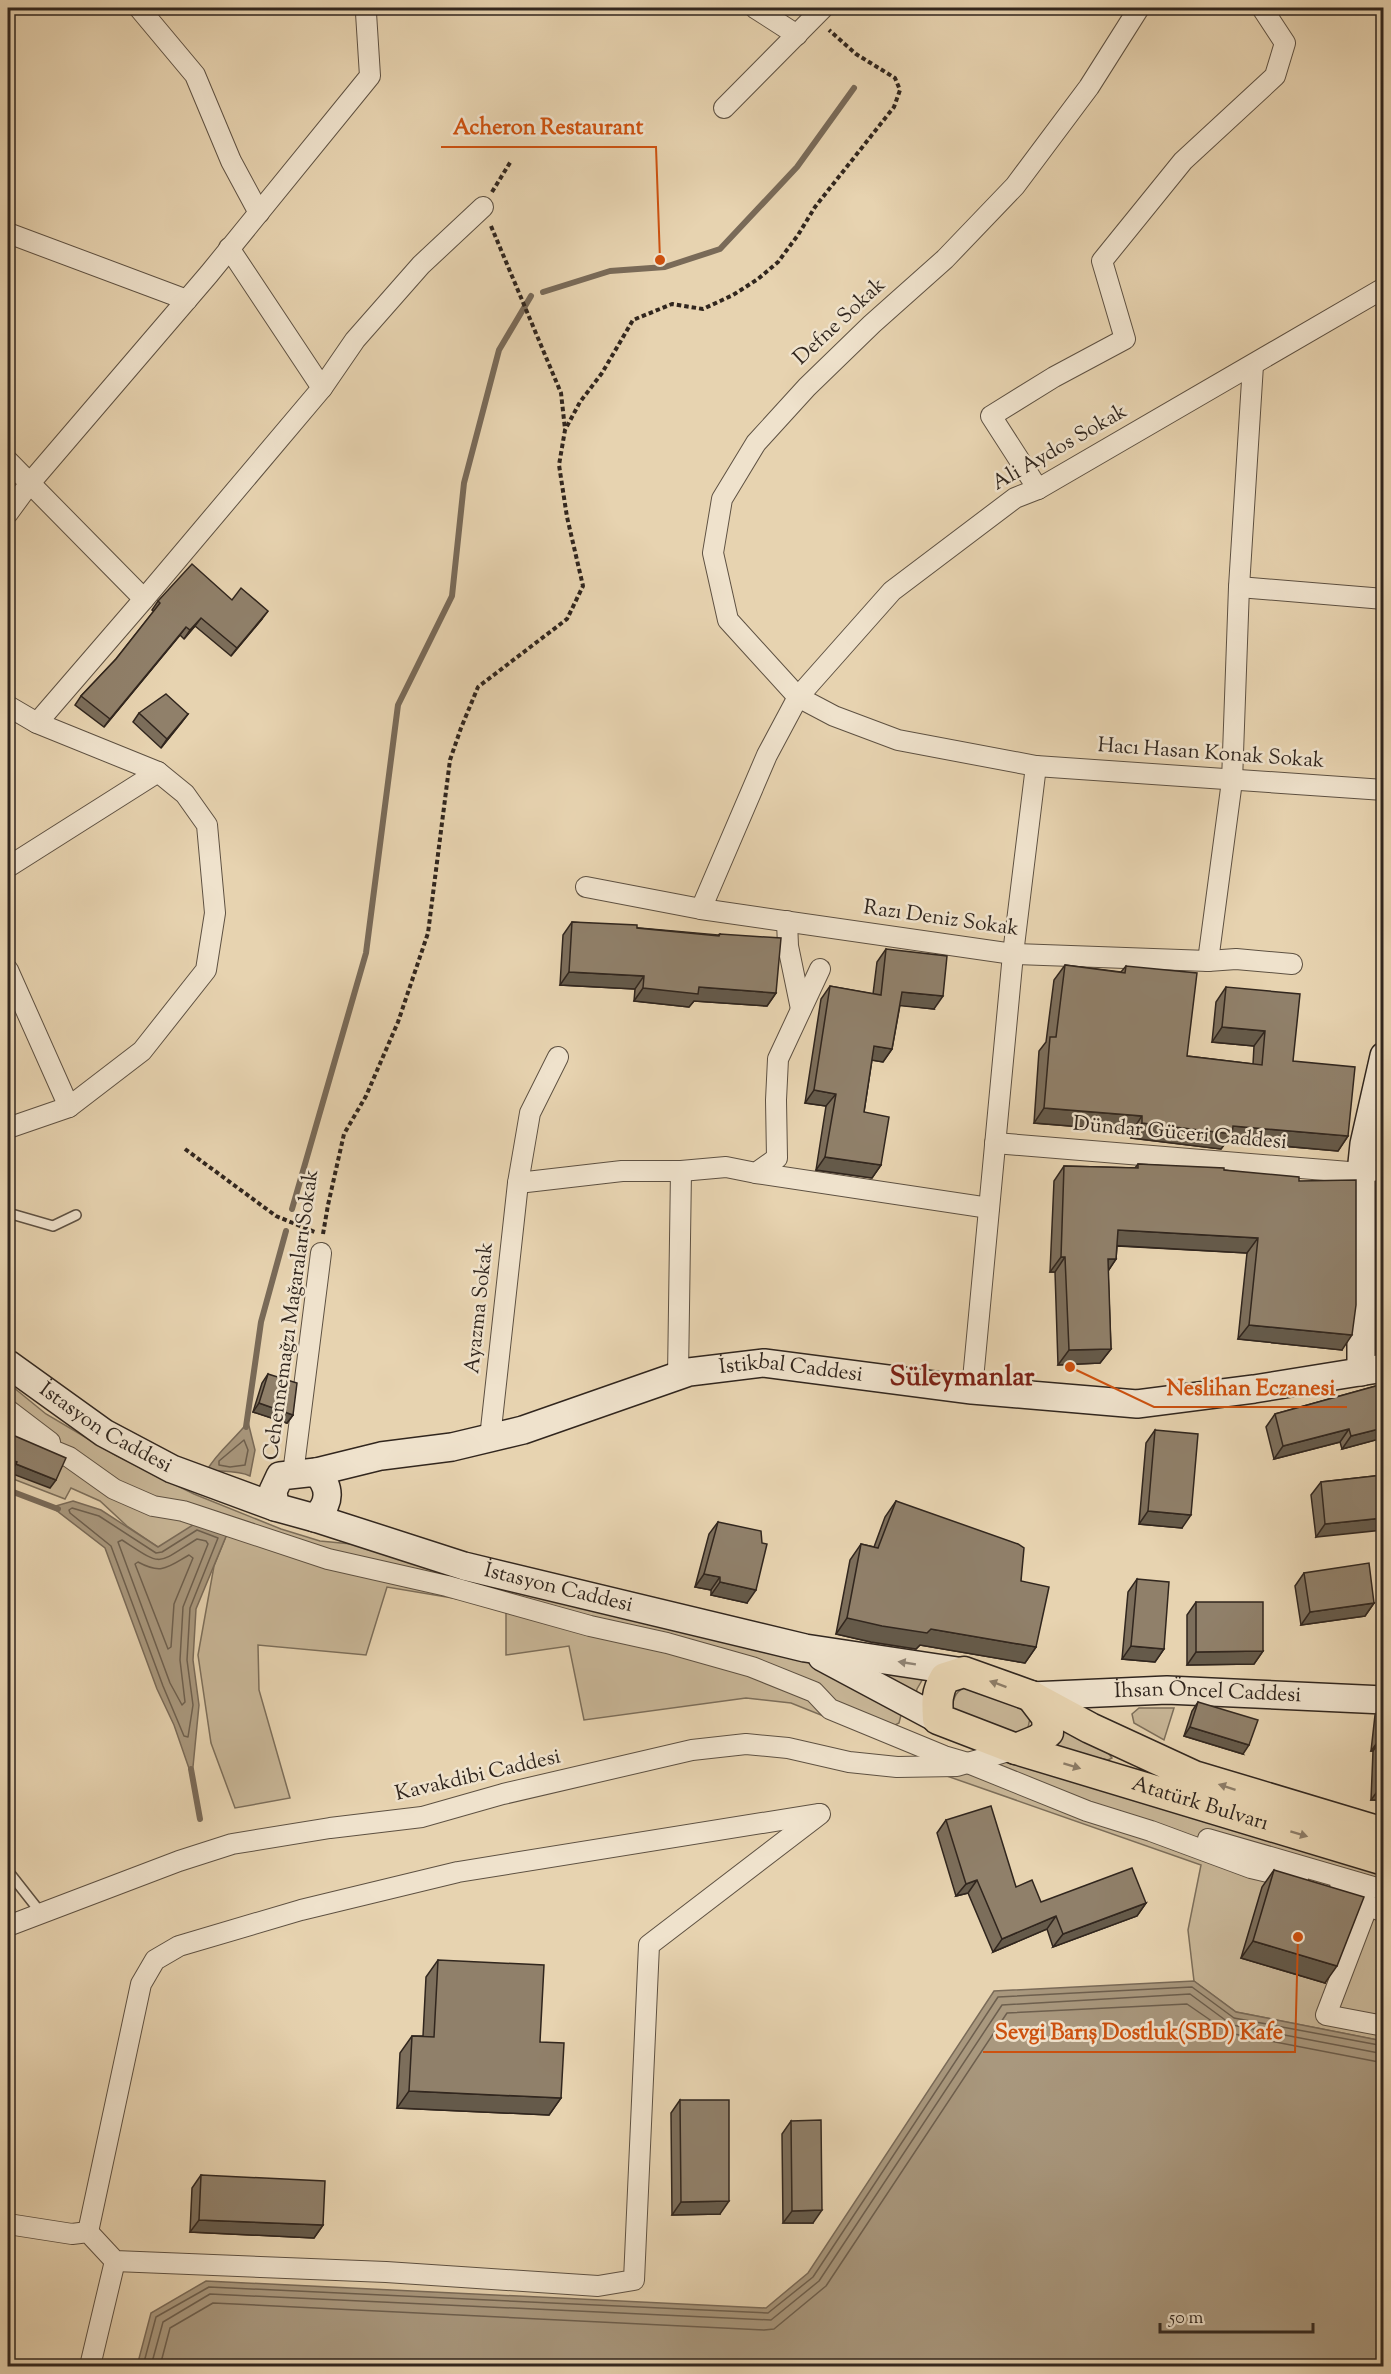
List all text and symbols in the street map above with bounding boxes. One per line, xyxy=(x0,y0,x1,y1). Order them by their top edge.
callout: Acheron Restaurant xyxy=(441,107,656,147)
text: Acheron Restaurant xyxy=(453,113,644,145)
street label: Defne Sokak xyxy=(787,271,893,373)
street label: Ali Aydos Sokak xyxy=(987,397,1134,499)
street label: Hacı Hasan Konak Sokak xyxy=(1097,731,1326,777)
street label: Razı Deniz Sokak xyxy=(861,893,1021,945)
street label: Dündar Güceri Caddesi xyxy=(1072,1110,1288,1158)
street label: Cehennemağzı Mağaraları Sokak xyxy=(257,1167,327,1462)
street label: Ayazma Sokak xyxy=(458,1240,502,1375)
street label: İstikbal Caddesi xyxy=(717,1347,864,1391)
district label: Süleymanlar xyxy=(890,1359,1035,1398)
callout: Neslihan Eczanesi xyxy=(1154,1367,1347,1407)
text: Neslihan Eczanesi xyxy=(1167,1374,1336,1406)
street label: İstasyon Caddesi xyxy=(32,1376,177,1481)
street label: İstasyon Caddesi xyxy=(481,1556,636,1621)
one-way arrow xyxy=(897,1659,916,1668)
street label: İhsan Öncel Caddesi xyxy=(1114,1675,1302,1711)
one-way arrow xyxy=(989,1679,1007,1689)
street label: Kavakdibi Caddesi xyxy=(392,1742,564,1810)
one-way arrow xyxy=(1063,1762,1081,1771)
street label: Atatürk Bulvarı xyxy=(1128,1770,1272,1839)
one-way arrow xyxy=(1218,1782,1236,1791)
one-way arrow xyxy=(1290,1830,1308,1839)
callout: Sevgi Barış Dostluk(SBD) Kafe xyxy=(983,2012,1295,2052)
text: Sevgi Barış Dostluk(SBD) Kafe xyxy=(995,2018,1283,2050)
scale bar xyxy=(1160,2296,1313,2334)
text: 50 m xyxy=(1168,2306,1204,2332)

